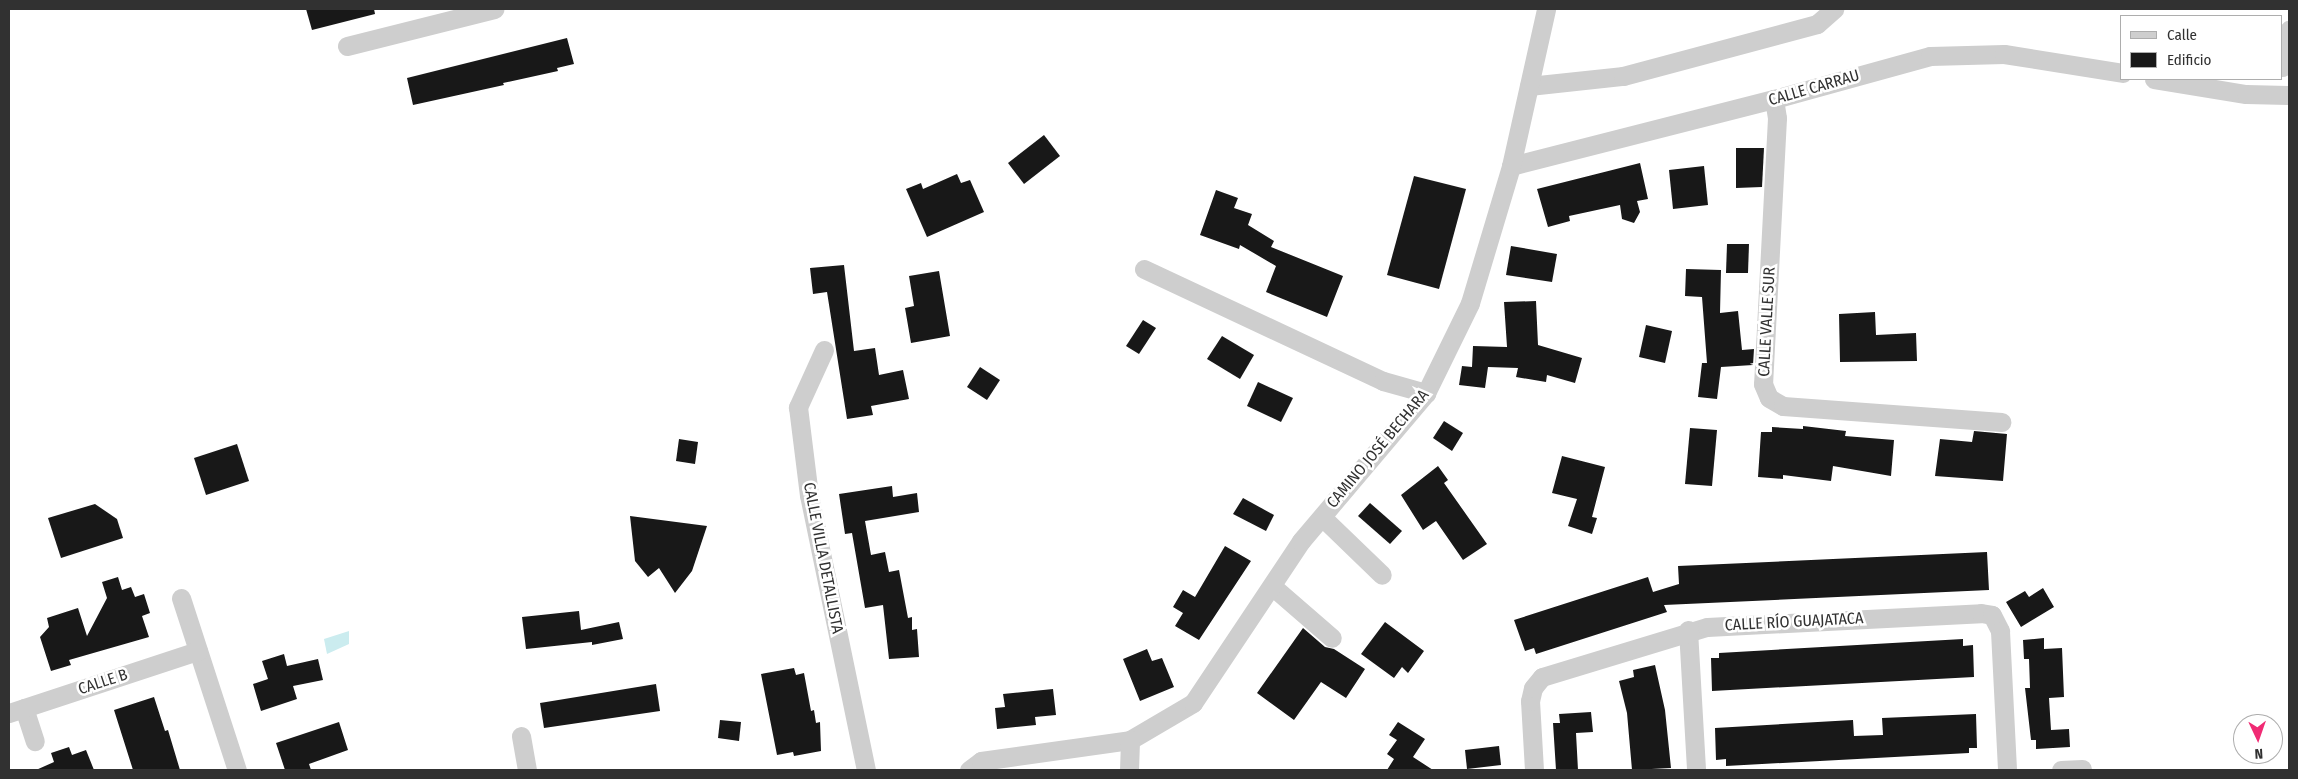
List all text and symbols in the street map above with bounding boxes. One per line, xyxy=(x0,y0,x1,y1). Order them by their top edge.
legend xyxy=(2120,15,2283,80)
text: Calle xyxy=(2167,26,2197,44)
text: Edificio xyxy=(2167,51,2212,69)
street label: CALLE CARRAU xyxy=(1766,66,1862,110)
street label: CALLE VALLE SUR xyxy=(1755,267,1779,377)
street label: CAMINO JOSÉ BECHARA xyxy=(1323,386,1433,512)
street label: CALLE VILLA DETALLISTA xyxy=(799,481,847,635)
street label: CALLE RÍO GUAJATACA xyxy=(1724,609,1864,635)
street label: CALLE B xyxy=(76,665,130,699)
north arrow xyxy=(2233,714,2283,764)
text: N xyxy=(2254,745,2263,762)

